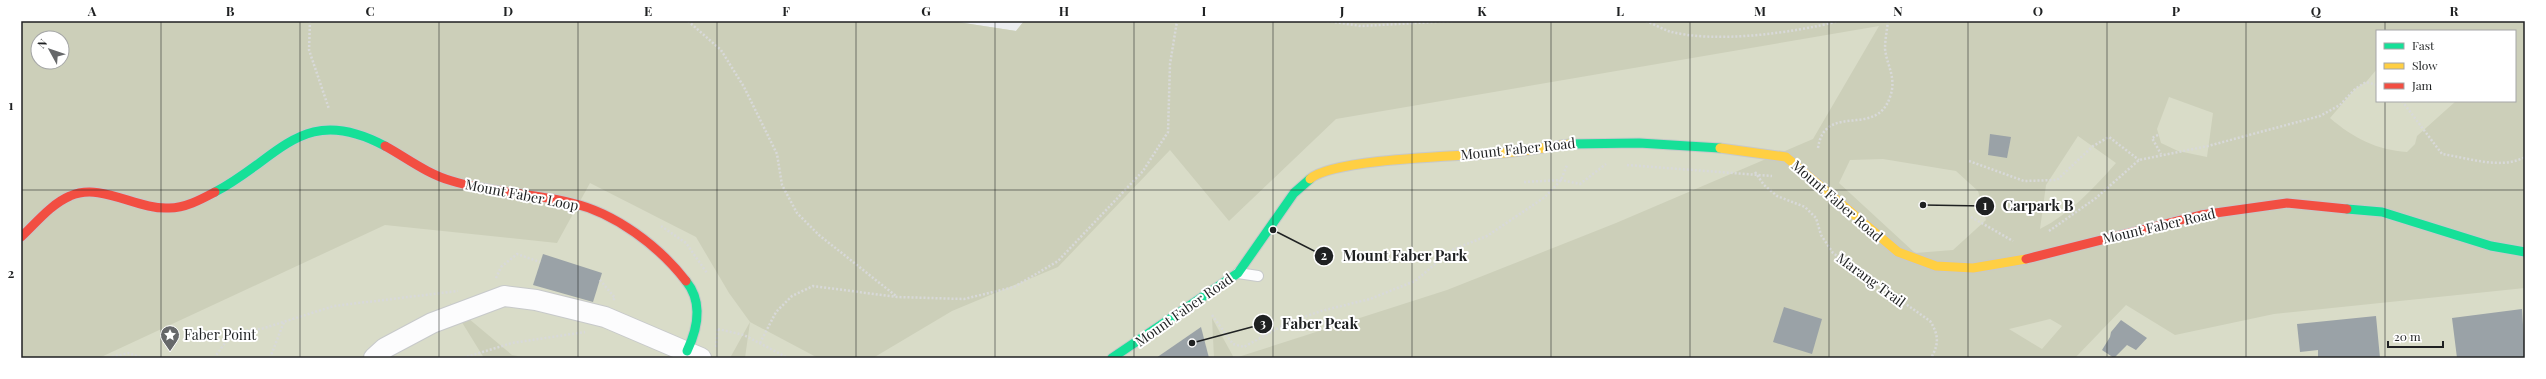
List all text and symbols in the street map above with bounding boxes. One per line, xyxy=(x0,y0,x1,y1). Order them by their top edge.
text: A xyxy=(87,2,97,19)
text: B xyxy=(226,2,235,19)
text: C xyxy=(365,2,375,19)
text: D xyxy=(503,2,513,19)
text: E xyxy=(644,2,652,19)
text: F xyxy=(782,2,790,19)
text: G xyxy=(921,2,931,19)
text: H xyxy=(1059,2,1069,19)
text: I xyxy=(1202,2,1207,19)
text: J xyxy=(1339,2,1345,19)
text: K xyxy=(1477,2,1487,19)
text: L xyxy=(1616,2,1624,19)
text: M xyxy=(1754,2,1766,19)
text: N xyxy=(1893,2,1903,19)
text: O xyxy=(2033,2,2043,19)
text: P xyxy=(2172,2,2181,19)
text: Q xyxy=(2311,2,2322,19)
text: R xyxy=(2450,2,2460,19)
north arrow xyxy=(30,30,70,70)
legend xyxy=(2376,30,2516,102)
text: N xyxy=(34,35,50,51)
text: Fast xyxy=(2412,37,2435,53)
text: Slow xyxy=(2412,57,2438,73)
text: Jam xyxy=(2411,77,2433,93)
text: 1 xyxy=(9,96,14,113)
street label: Mount Faber Road xyxy=(1460,133,1576,164)
street label: Mount Faber Road xyxy=(1788,156,1887,246)
street label: Mount Faber Loop xyxy=(464,174,580,215)
callout: Carpark B xyxy=(1975,193,2082,220)
text: Carpark B xyxy=(2002,195,2074,215)
text: 1 xyxy=(1983,197,1988,213)
street label: Mount Faber Road xyxy=(2101,203,2217,248)
callout: Mount Faber Park xyxy=(1314,242,1475,269)
text: Mount Faber Park xyxy=(1343,245,1467,265)
text: 2 xyxy=(1321,247,1327,263)
street label: Marang Trail xyxy=(1833,248,1910,311)
text: 2 xyxy=(8,264,15,281)
street label: Mount Faber Road xyxy=(1131,269,1236,350)
callout: Faber Peak xyxy=(1253,310,1366,337)
text: Faber Peak xyxy=(1282,313,1358,333)
text: 3 xyxy=(1260,315,1266,331)
scale bar xyxy=(2388,323,2443,349)
place icon: Faber Point xyxy=(159,324,181,352)
place label: Faber Point xyxy=(184,325,257,344)
text: 20 m xyxy=(2394,328,2421,344)

